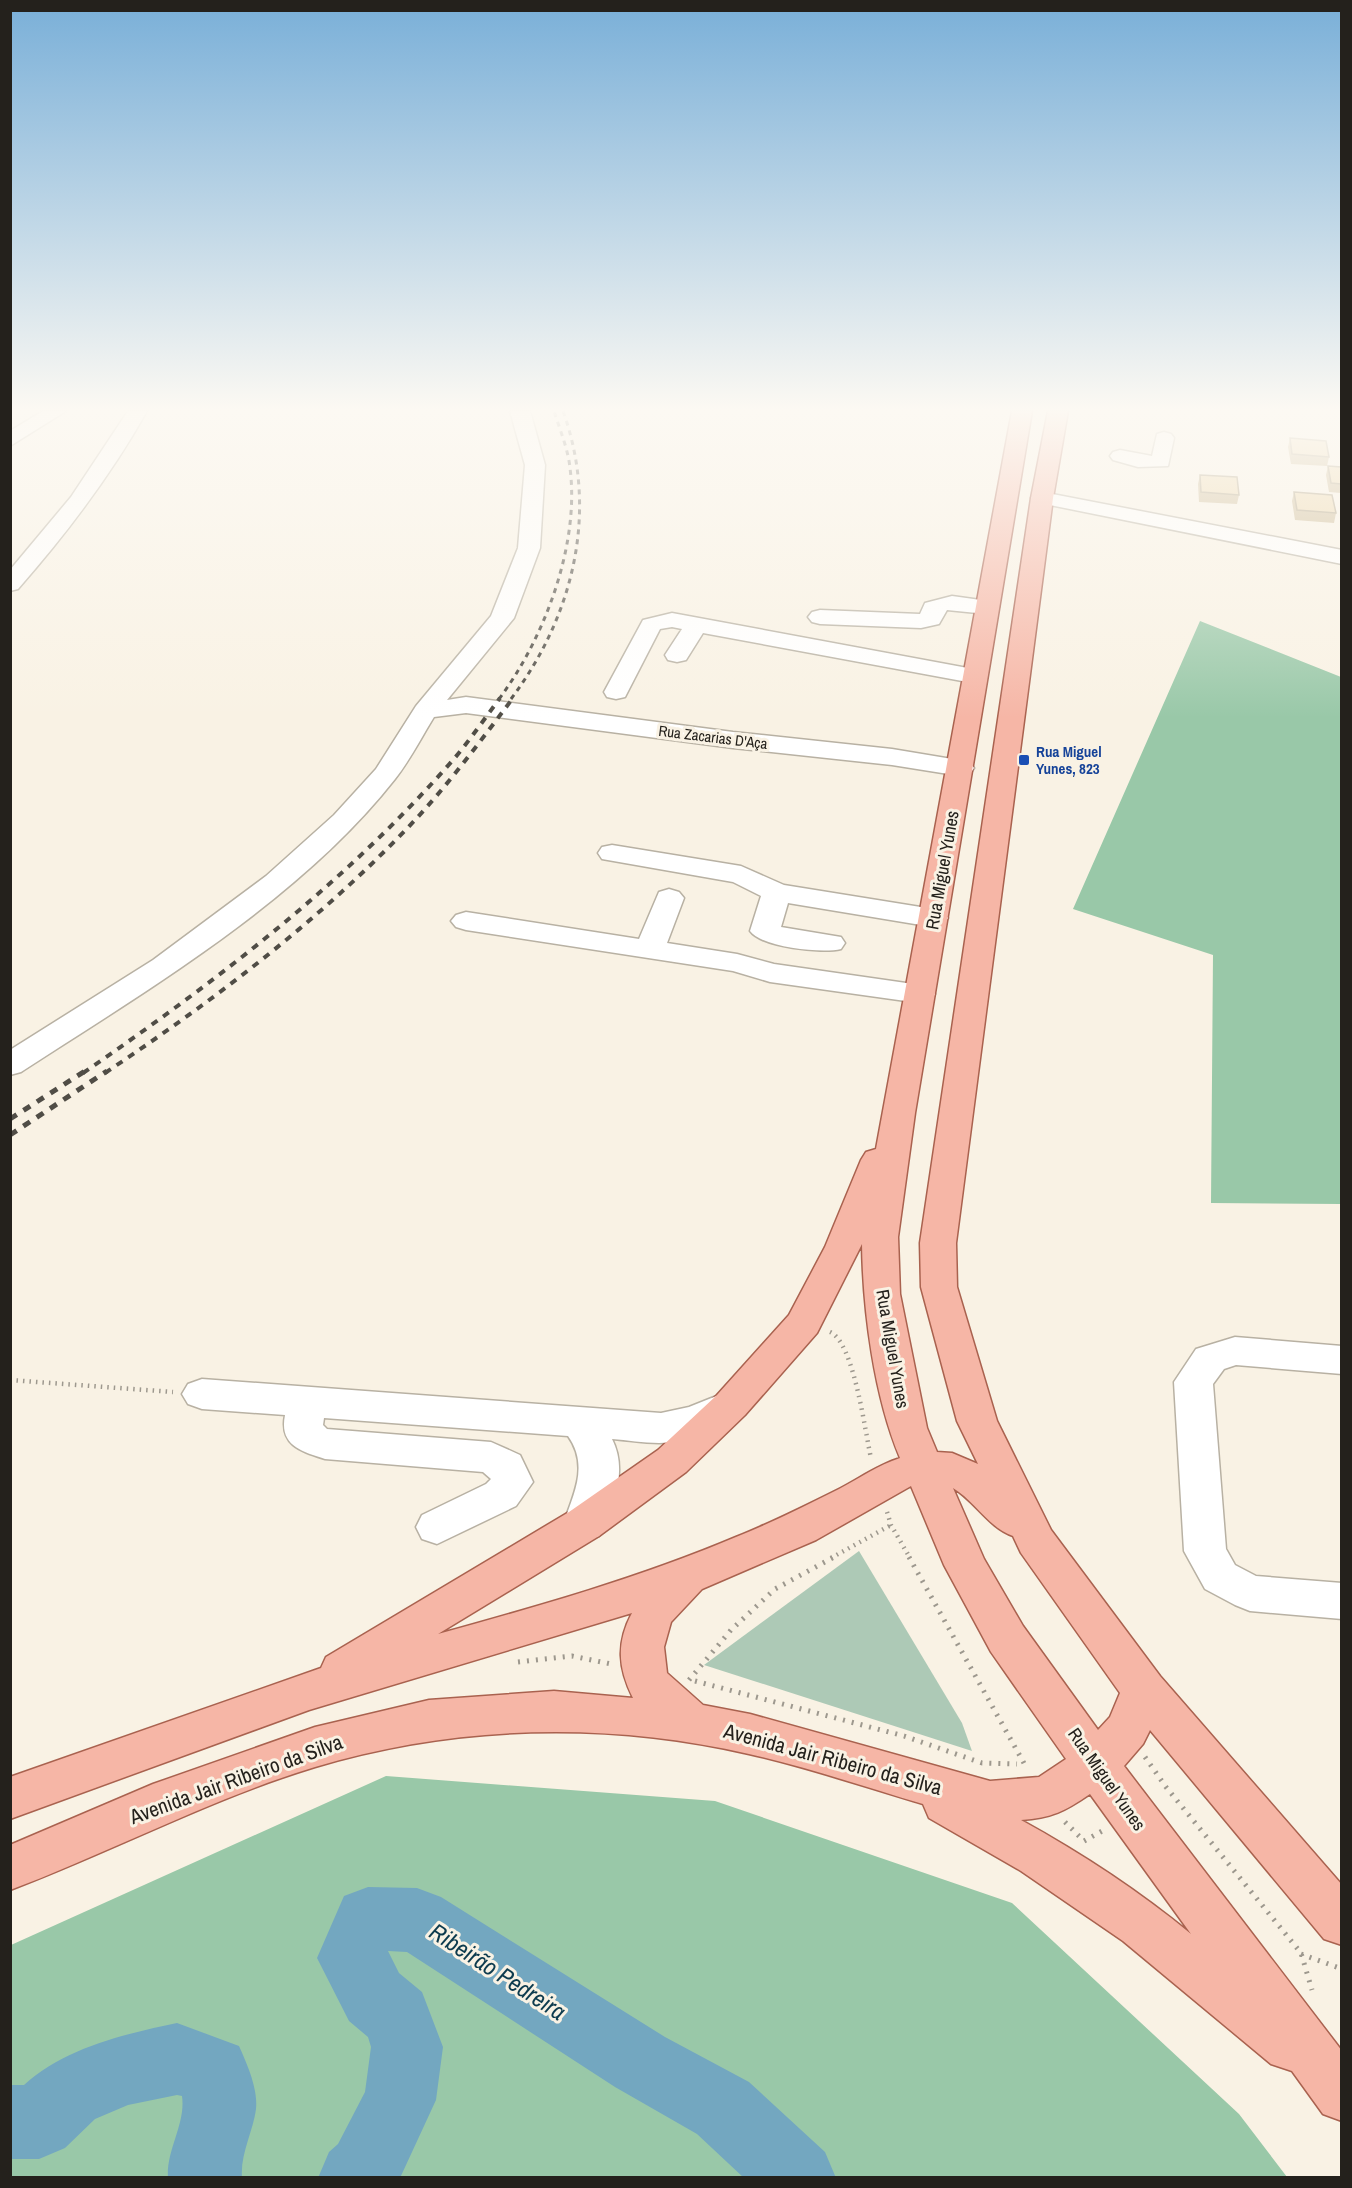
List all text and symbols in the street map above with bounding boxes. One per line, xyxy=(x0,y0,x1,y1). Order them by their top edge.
street label: Rua Zacarias D'Aça xyxy=(657,720,769,754)
place label: Rua Miguel Yunes, 823 xyxy=(1036,741,1102,779)
marker: Rua Miguel Yunes, 823 xyxy=(1017,753,1031,767)
street label: Rua Miguel Yunes xyxy=(919,809,965,931)
street label: Rua Miguel Yunes xyxy=(870,1288,916,1410)
street label: Avenida Jair Ribeiro da Silva xyxy=(720,1716,946,1802)
street label: Rua Miguel Yunes xyxy=(1062,1723,1152,1835)
street label: Avenida Jair Ribeiro da Silva xyxy=(125,1727,347,1831)
water label: Ribeirão Pedreira xyxy=(424,1915,572,2027)

